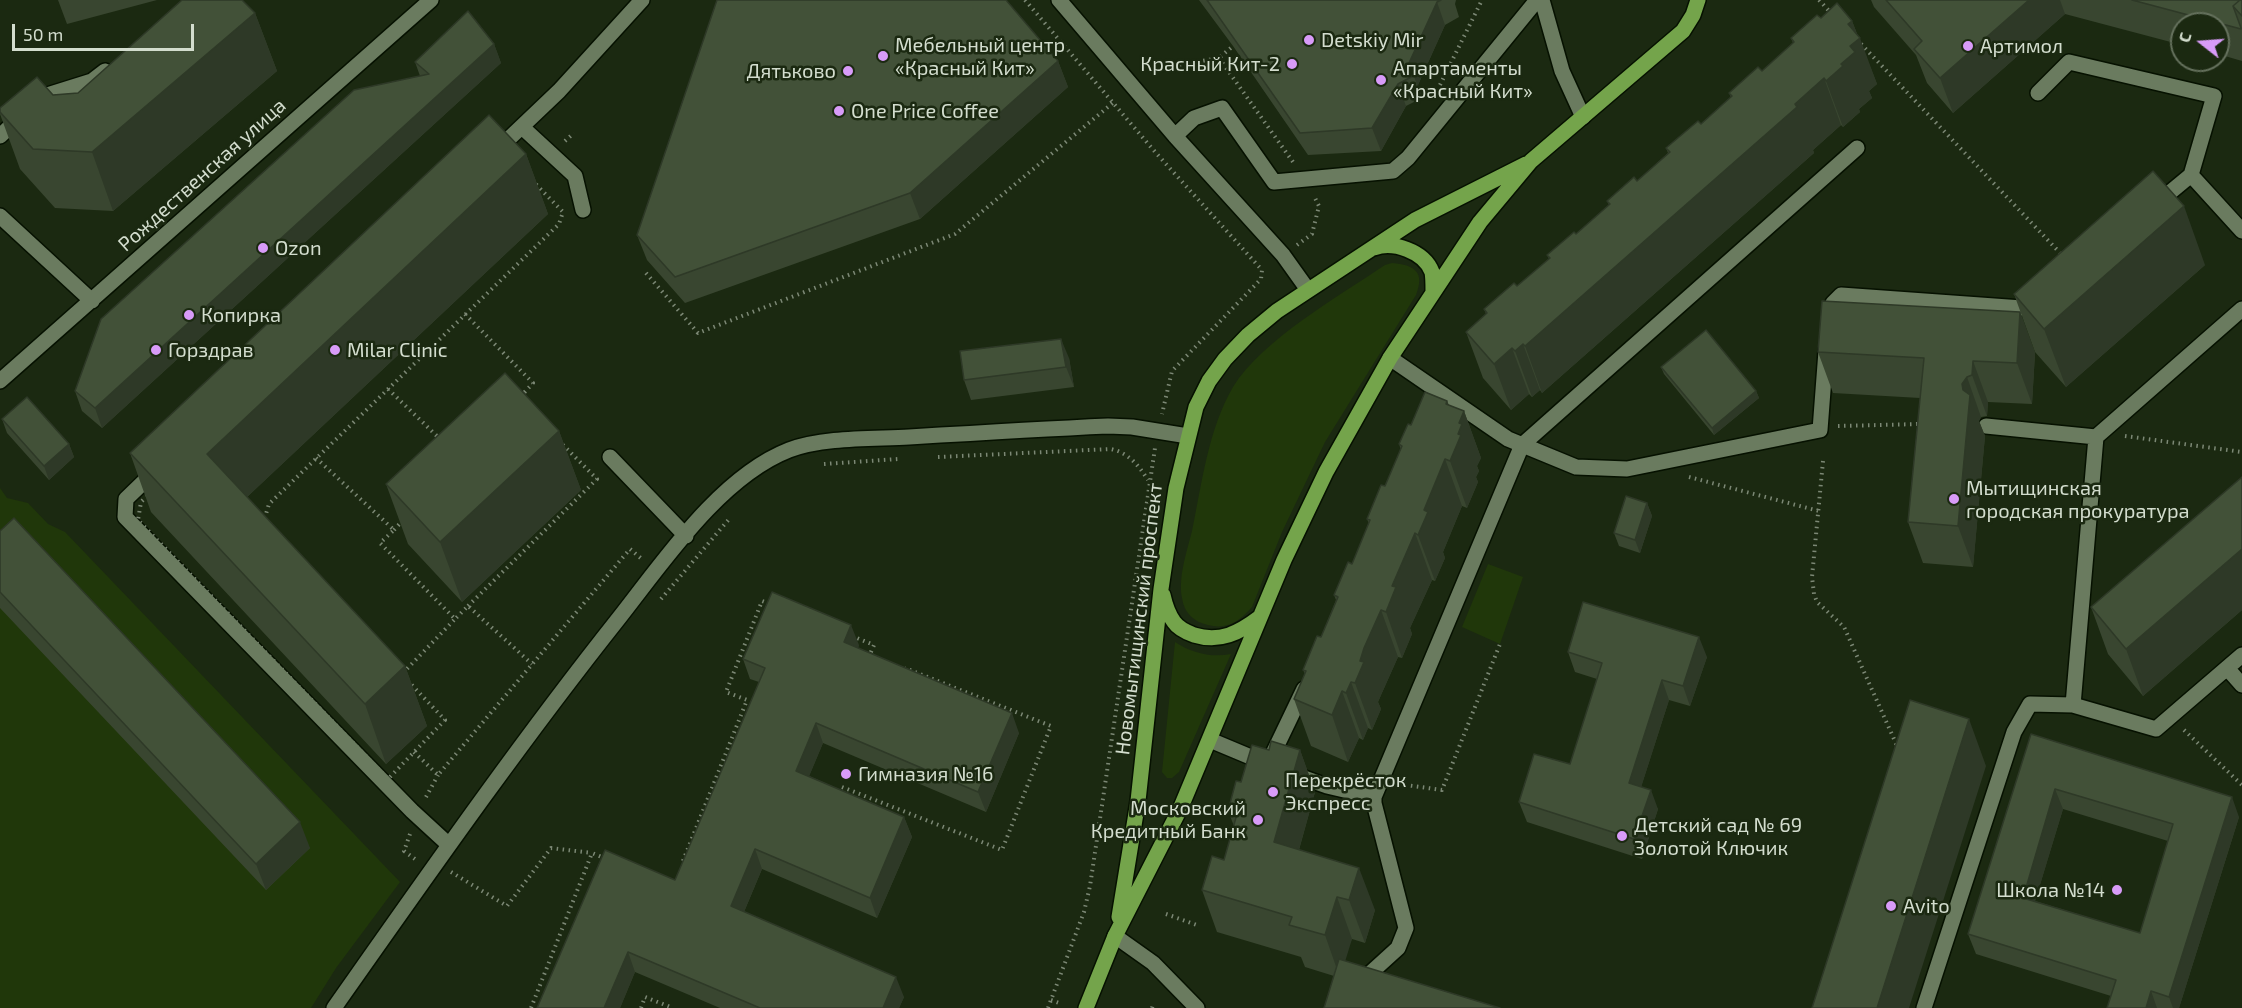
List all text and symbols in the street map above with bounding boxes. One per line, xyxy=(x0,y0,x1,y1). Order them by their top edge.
scale bar xyxy=(15,12,196,50)
north arrow xyxy=(2170,12,2230,72)
text: 50 m xyxy=(23,23,63,45)
place label: Detskiy Mir xyxy=(1321,28,1423,52)
text: С xyxy=(2174,30,2195,44)
place label: Мебельный центр «Красный Кит» xyxy=(895,33,1065,80)
marker: Detskiy Mir xyxy=(1302,33,1316,47)
place label: Артимол xyxy=(1980,34,2063,58)
marker: Артимол xyxy=(1961,39,1975,53)
marker: Мебельный центр «Красный Кит» xyxy=(876,49,890,63)
place label: Красный Кит-2 xyxy=(1140,52,1280,76)
place label: Апартаменты «Красный Кит» xyxy=(1393,56,1533,103)
marker: Красный Кит-2 xyxy=(1285,57,1299,71)
place label: Дятьково xyxy=(747,59,836,83)
marker: Дятьково xyxy=(841,64,855,78)
marker: Апартаменты «Красный Кит» xyxy=(1374,73,1388,87)
street label: Рождественская улица xyxy=(113,93,291,257)
place label: One Price Coffee xyxy=(851,99,999,123)
marker: One Price Coffee xyxy=(832,104,846,118)
place label: Ozon xyxy=(275,236,322,260)
marker: Ozon xyxy=(256,241,270,255)
place label: Копирка xyxy=(201,303,281,327)
marker: Копирка xyxy=(182,308,196,322)
place label: Горздрав xyxy=(168,338,254,362)
place label: Milar Clinic xyxy=(347,338,448,362)
marker: Горздрав xyxy=(149,343,163,357)
marker: Milar Clinic xyxy=(328,343,342,357)
place label: Мытищинская городская прокуратура xyxy=(1966,476,2190,523)
street label: Новомытищинский проспект xyxy=(1110,482,1168,756)
marker: Мытищинская городская прокуратура xyxy=(1947,492,1961,506)
place label: Гимназия №16 xyxy=(858,762,993,786)
marker: Гимназия №16 xyxy=(839,767,853,781)
place label: Перекрёсток Экспресс xyxy=(1285,768,1406,815)
marker: Перекрёсток Экспресс xyxy=(1266,785,1280,799)
place label: Московский Кредитный Банк xyxy=(1091,796,1246,843)
marker: Московский Кредитный Банк xyxy=(1251,813,1265,827)
place label: Детский сад № 69 Золотой Ключик xyxy=(1634,813,1802,860)
marker: Детский сад № 69 Золотой Ключик xyxy=(1615,829,1629,843)
place label: Школа №14 xyxy=(1996,878,2105,902)
marker: Школа №14 xyxy=(2110,883,2124,897)
place label: Avito xyxy=(1903,894,1950,918)
marker: Avito xyxy=(1884,899,1898,913)

